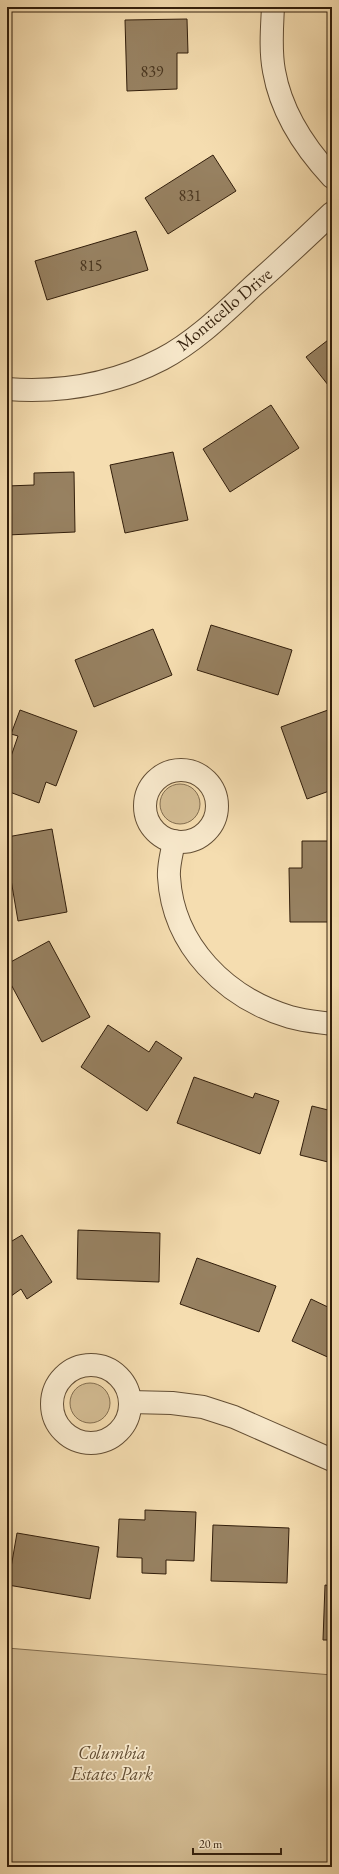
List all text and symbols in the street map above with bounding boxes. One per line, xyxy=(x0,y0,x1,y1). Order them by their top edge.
house number: 839 xyxy=(140,61,164,82)
house number: 831 xyxy=(178,185,202,206)
house number: 815 xyxy=(79,255,103,276)
street label: Monticello Drive xyxy=(171,262,277,356)
park label: Columbia Estates Park xyxy=(70,1741,153,1785)
scale bar xyxy=(193,1830,281,1856)
text: 20 m xyxy=(199,1836,223,1852)

